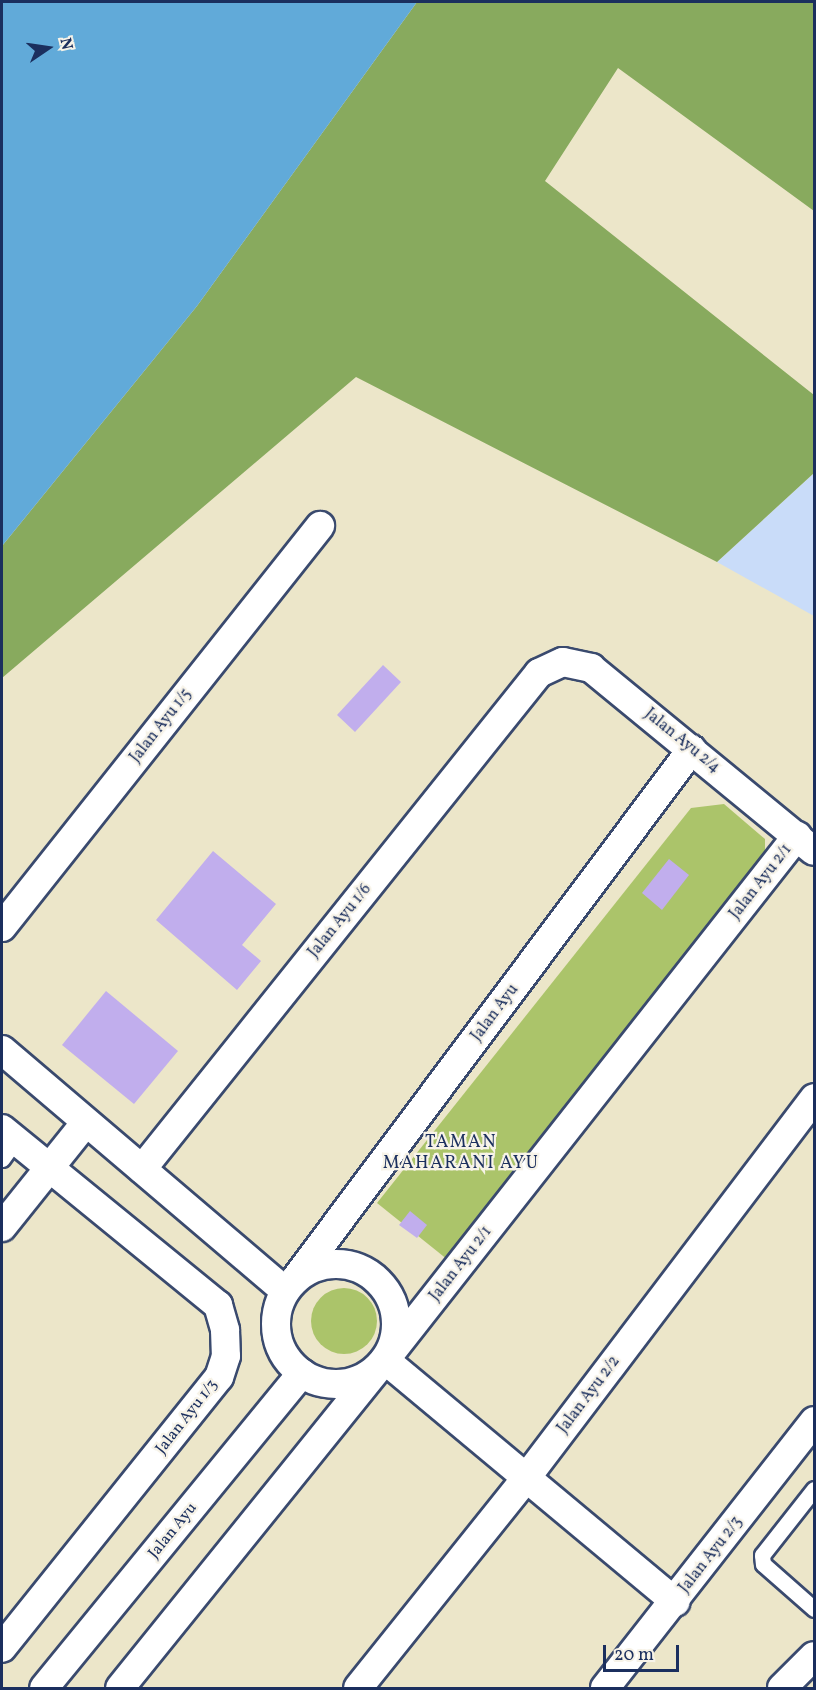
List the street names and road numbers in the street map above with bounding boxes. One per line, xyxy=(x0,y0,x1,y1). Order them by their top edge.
street label: Jalan Ayu 1/5 xyxy=(126,685,196,767)
street label: Jalan Ayu 2/4 xyxy=(640,705,724,777)
street label: Jalan Ayu 2/1 xyxy=(726,841,796,923)
street label: Jalan Ayu 1/6 xyxy=(304,880,376,962)
street label: Jalan Ayu xyxy=(467,981,523,1045)
street label: Jalan Ayu 2/1 xyxy=(426,1223,496,1305)
street label: Jalan Ayu 2/2 xyxy=(554,1352,624,1438)
street label: Jalan Ayu 1/3 xyxy=(152,1376,222,1458)
street label: Jalan Ayu xyxy=(145,1499,201,1563)
street label: Jalan Ayu 2/3 xyxy=(675,1513,747,1597)

